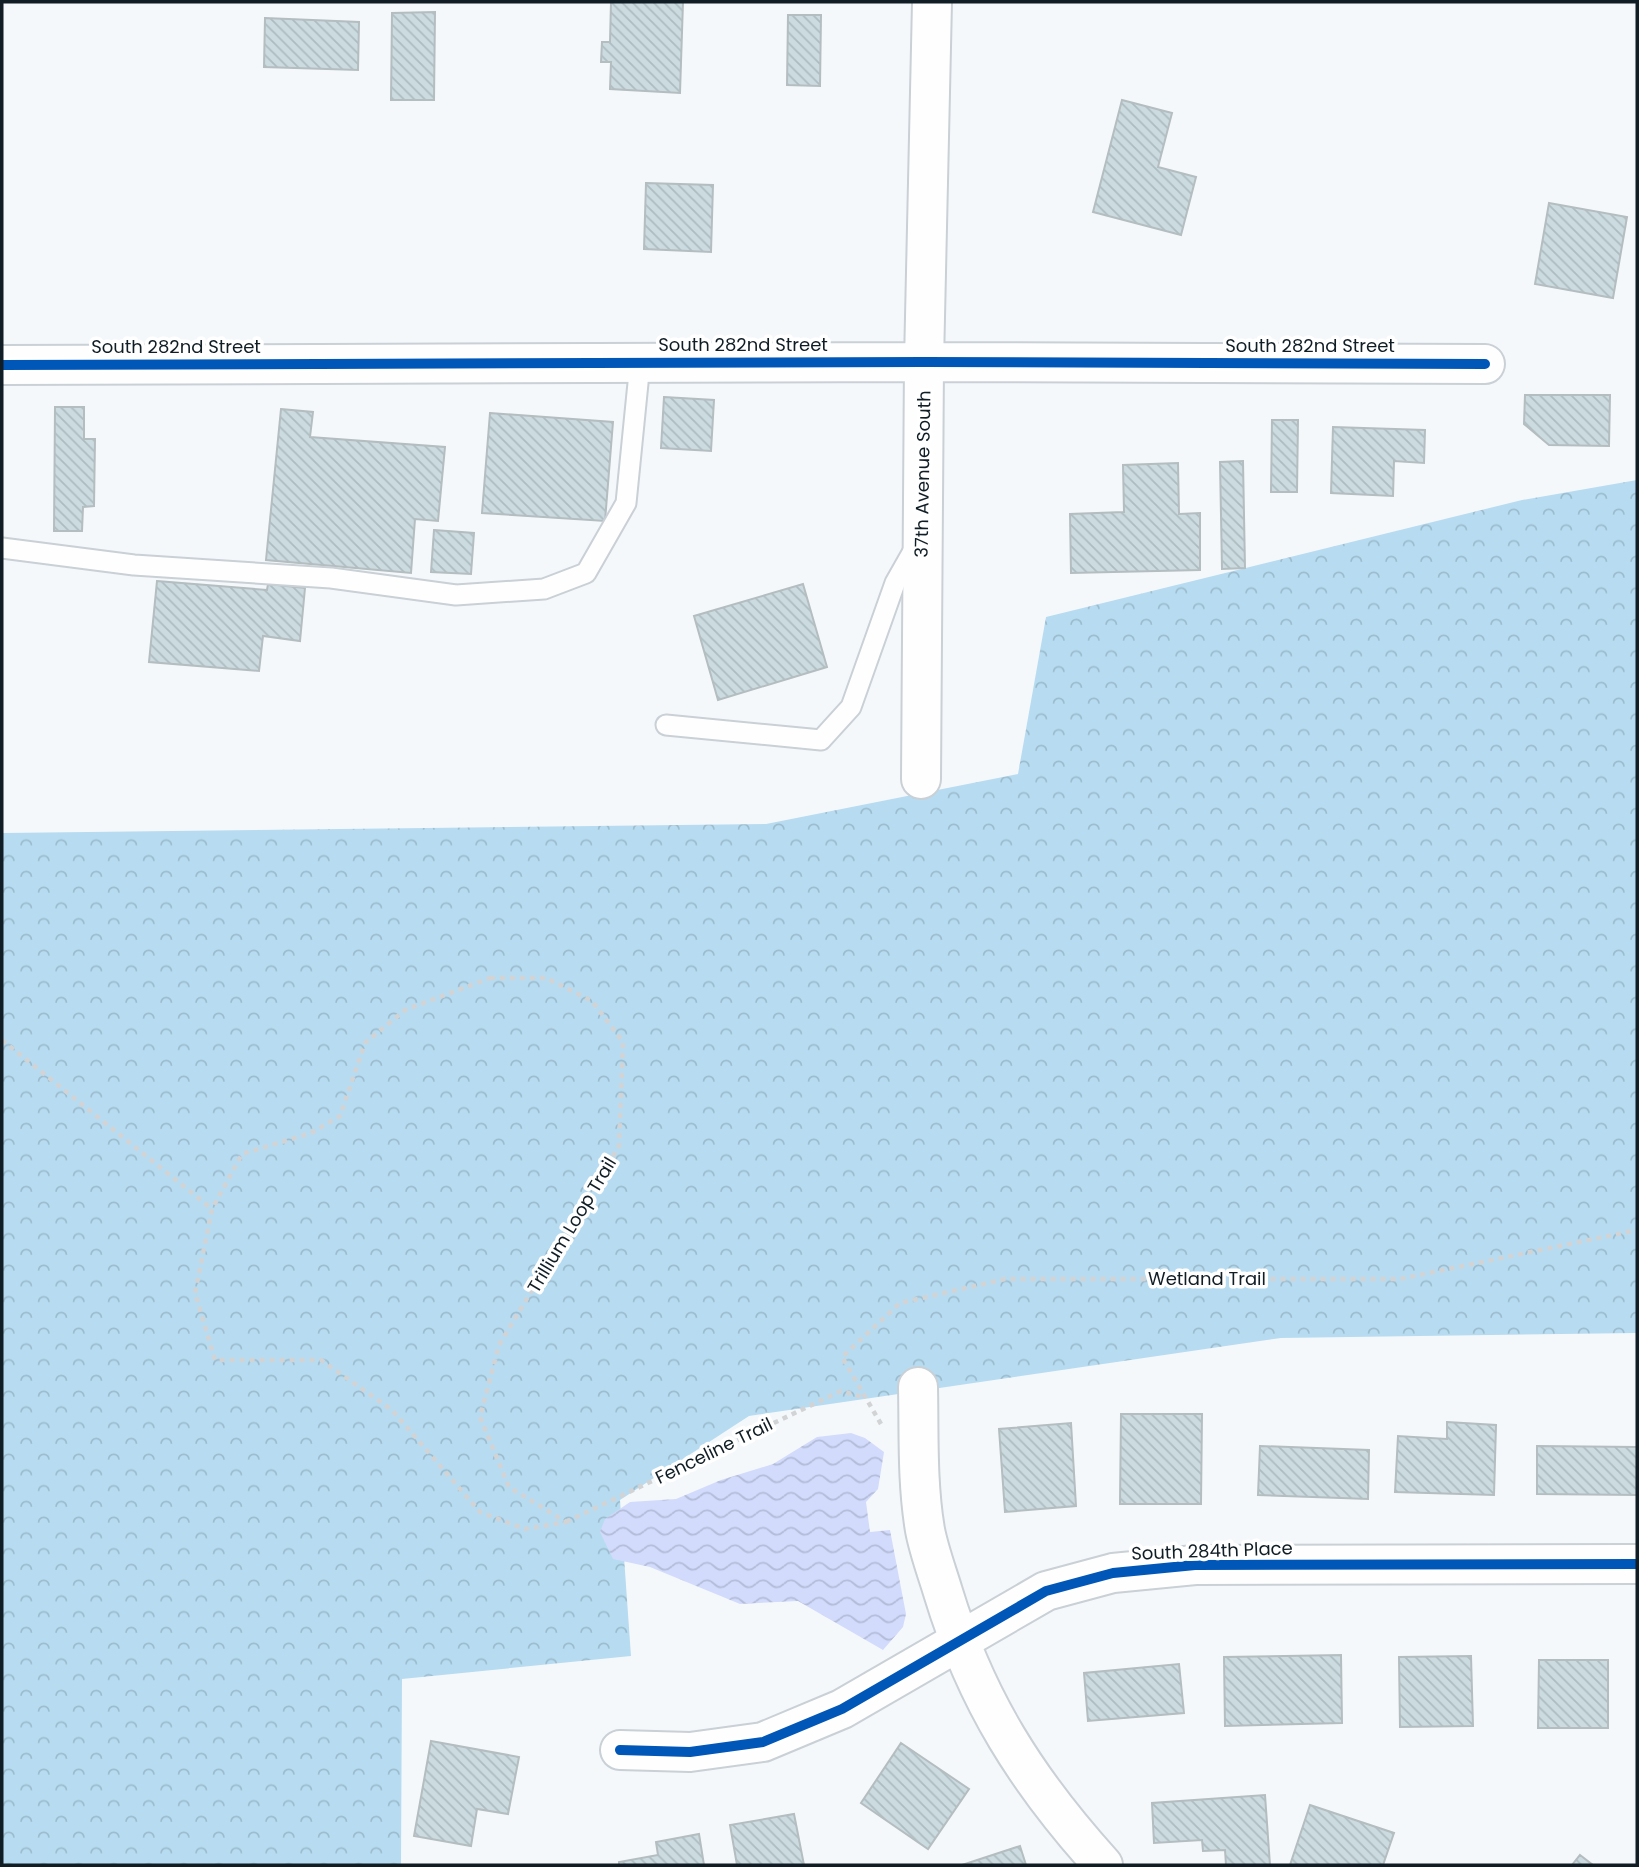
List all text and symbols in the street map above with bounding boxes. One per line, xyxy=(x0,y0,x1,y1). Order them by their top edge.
street label: South 282nd Street xyxy=(658,332,828,357)
street label: South 282nd Street xyxy=(1225,333,1395,358)
street label: South 282nd Street xyxy=(91,334,261,359)
street label: 37th Avenue South xyxy=(909,390,936,558)
street label: Trillium Loop Trail xyxy=(521,1152,622,1297)
street label: Wetland Trail xyxy=(1148,1266,1266,1291)
street label: Fenceline Trail xyxy=(651,1411,777,1490)
street label: South 284th Place xyxy=(1131,1535,1293,1566)

